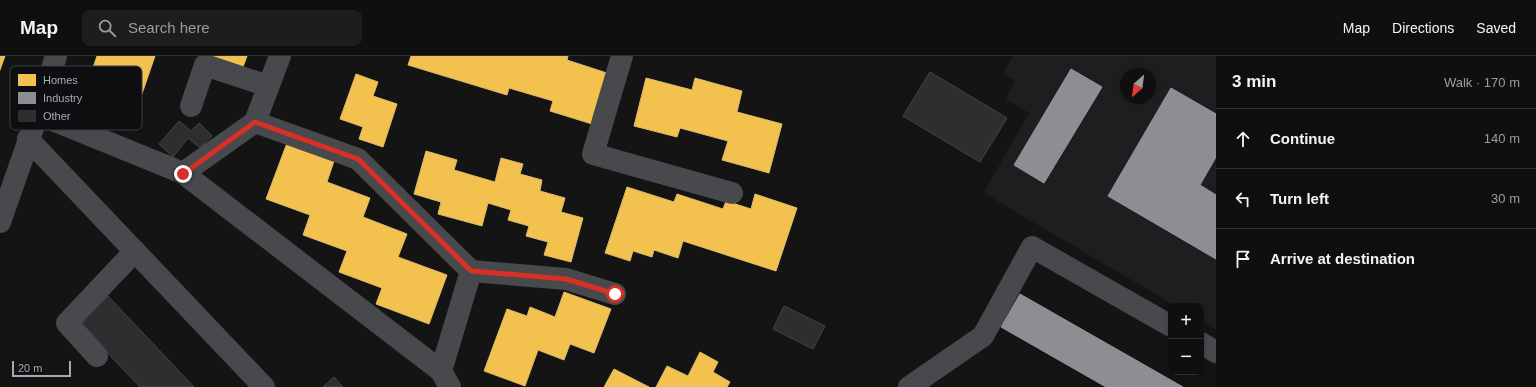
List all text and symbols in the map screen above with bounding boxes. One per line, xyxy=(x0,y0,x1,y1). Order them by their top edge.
search box xyxy=(82,10,362,46)
text: Map xyxy=(20,17,58,38)
icon: search xyxy=(96,17,118,39)
text: Search here xyxy=(128,19,210,36)
text: Map xyxy=(1343,20,1370,36)
text: Directions xyxy=(1392,20,1454,36)
text: Saved xyxy=(1476,20,1516,36)
legend xyxy=(10,66,142,130)
north arrow xyxy=(1120,68,1156,104)
text: 3 min xyxy=(1232,72,1276,91)
text: Homes xyxy=(43,74,78,86)
text: Walk · 170 m xyxy=(1444,75,1520,90)
text: Industry xyxy=(43,92,83,104)
text: Other xyxy=(43,110,71,122)
icon: ahead xyxy=(1232,128,1254,150)
text: Continue xyxy=(1270,130,1335,147)
text: 140 m xyxy=(1484,131,1520,146)
route end xyxy=(174,165,192,183)
icon: left xyxy=(1232,188,1254,210)
text: Turn left xyxy=(1270,190,1329,207)
text: 30 m xyxy=(1491,191,1520,206)
icon: arrive xyxy=(1232,248,1254,270)
text: Arrive at destination xyxy=(1270,250,1415,267)
route start xyxy=(606,285,624,303)
map controls xyxy=(1168,303,1204,375)
button: + xyxy=(1168,303,1204,339)
button: − xyxy=(1168,339,1204,375)
scale bar xyxy=(12,359,71,378)
text: 20 m xyxy=(18,362,42,374)

